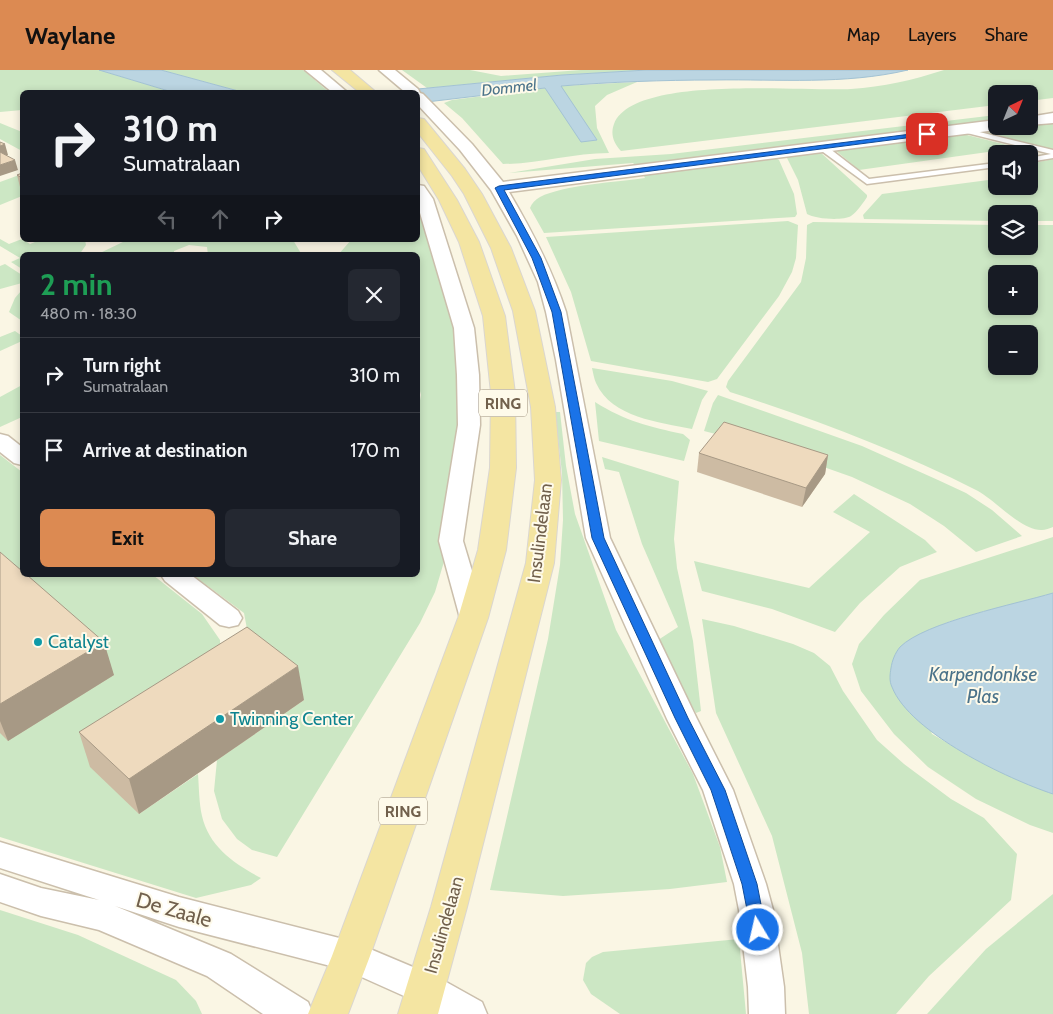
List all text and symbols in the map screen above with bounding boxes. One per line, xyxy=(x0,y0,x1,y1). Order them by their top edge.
text: Waylane xyxy=(25,21,115,50)
text: Map xyxy=(847,24,880,46)
text: Layers xyxy=(908,24,957,46)
text: Share xyxy=(985,24,1028,46)
water label: Dommel xyxy=(480,75,538,100)
north arrow xyxy=(988,85,1038,135)
map controls xyxy=(988,85,1038,375)
text: 310 m xyxy=(123,107,218,150)
icon: right xyxy=(40,110,105,175)
pin xyxy=(906,113,948,155)
icon: arrive xyxy=(913,120,941,148)
button: sound xyxy=(988,145,1038,195)
text: Sumatralaan xyxy=(123,150,240,177)
icon: left xyxy=(153,205,181,233)
icon: ahead xyxy=(206,205,234,233)
icon: right xyxy=(259,205,287,233)
button: layers xyxy=(988,205,1038,255)
button: + xyxy=(988,265,1038,315)
text: 2 min xyxy=(40,266,112,303)
button: close xyxy=(348,269,400,321)
text: 480 m · 18:30 xyxy=(40,304,137,323)
button: − xyxy=(988,325,1038,375)
text: Turn right xyxy=(83,354,161,377)
icon: right xyxy=(40,361,68,389)
text: 310 m xyxy=(349,364,400,387)
text: Sumatralaan xyxy=(83,377,168,396)
road number: RING xyxy=(479,389,527,416)
icon: arrive xyxy=(40,436,68,464)
text: Arrive at destination xyxy=(83,439,247,462)
text: 170 m xyxy=(350,439,400,462)
street label: Insulindelaan xyxy=(523,482,557,584)
button: Exit xyxy=(40,509,215,567)
button: Share xyxy=(225,509,400,567)
place label: Catalyst xyxy=(48,631,109,653)
marker: Catalyst xyxy=(32,636,44,648)
water label: Karpendonkse Plas xyxy=(929,663,1038,708)
place label: Twinning Center xyxy=(230,708,353,730)
marker: Twinning Center xyxy=(214,713,226,725)
road number: RING xyxy=(379,798,427,824)
street label: Insulindelaan xyxy=(420,874,468,976)
street label: De Zaale xyxy=(133,887,215,932)
position arrow xyxy=(731,903,783,955)

